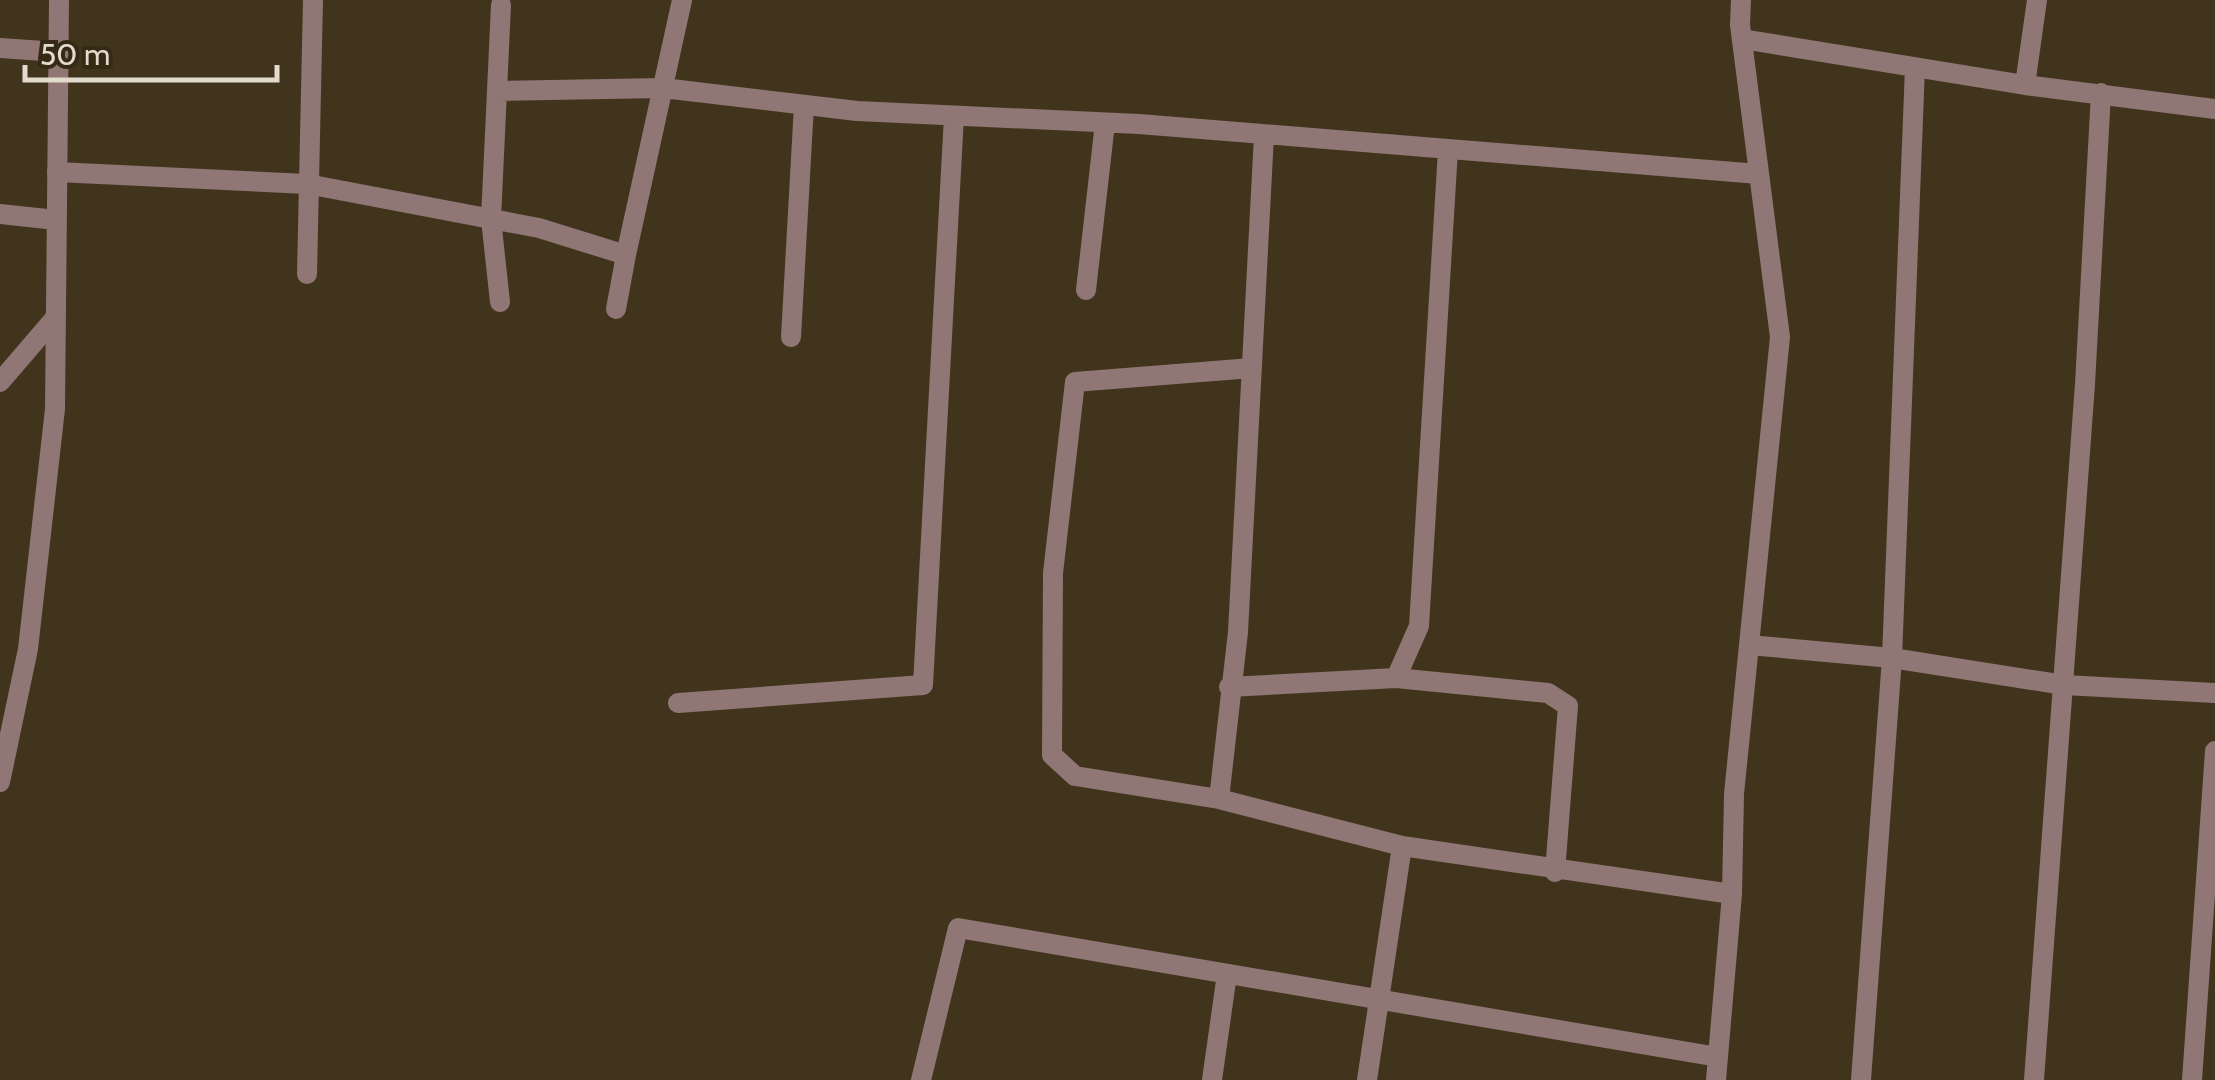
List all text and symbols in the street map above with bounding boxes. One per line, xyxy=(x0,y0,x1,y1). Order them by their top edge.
scale bar xyxy=(25,20,278,82)
text: 50 m xyxy=(40,36,110,73)

